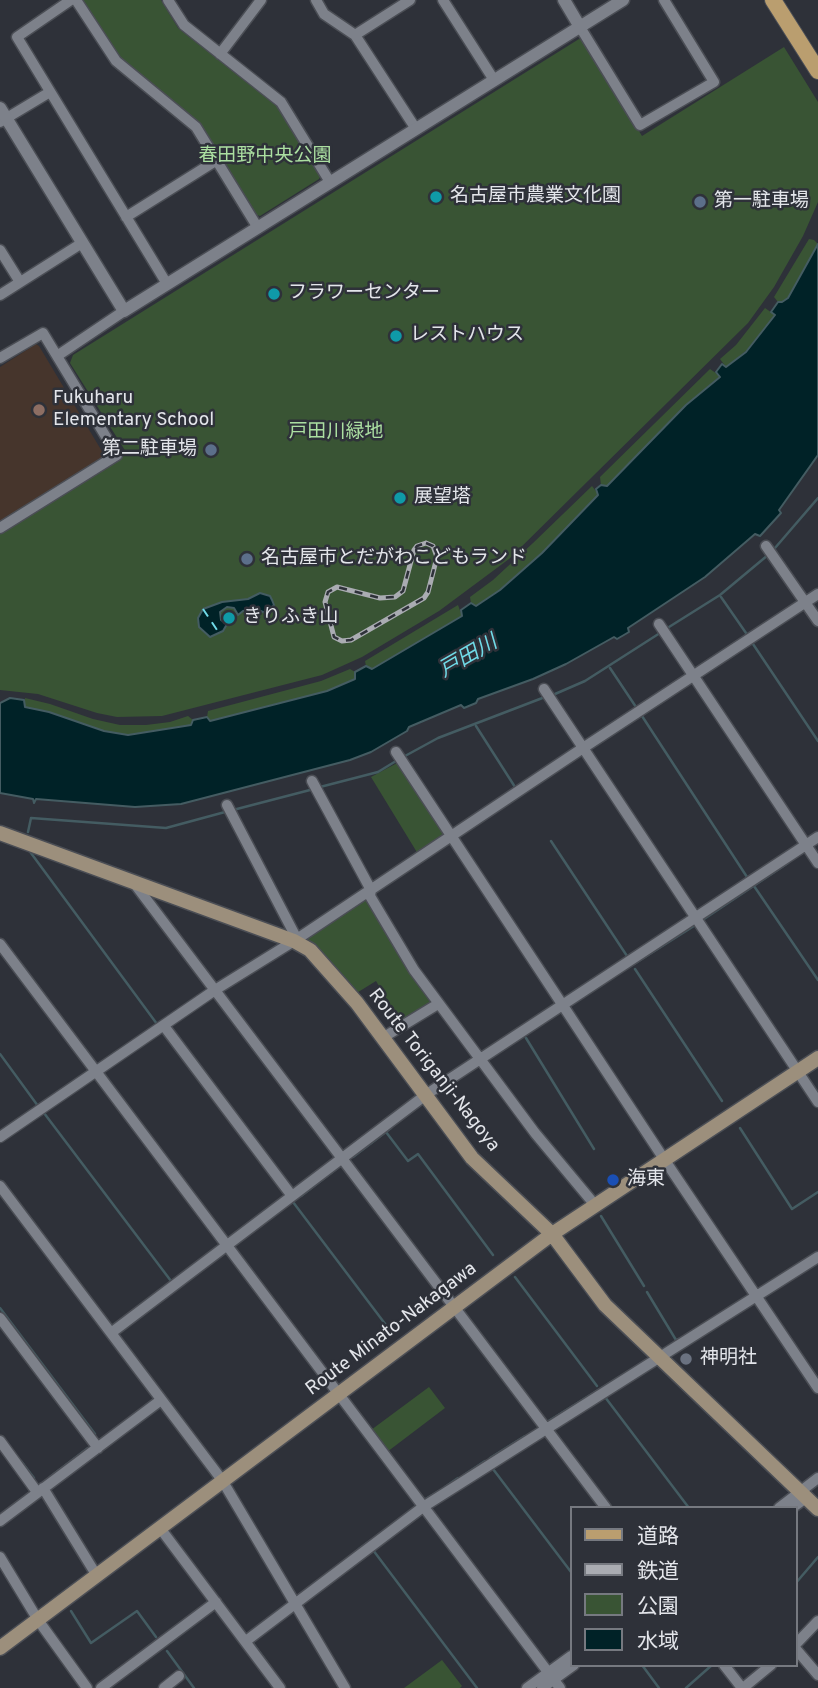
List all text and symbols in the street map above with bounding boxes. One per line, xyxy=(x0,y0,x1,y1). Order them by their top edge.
park label: 春田野中央公園 xyxy=(199,146,331,168)
place label: 名古屋市農業文化園 xyxy=(450,186,621,208)
marker: 名古屋市農業文化園 xyxy=(428,189,444,205)
place label: 第一駐車場 xyxy=(714,191,809,213)
marker: 第一駐車場 xyxy=(692,194,708,210)
place label: フラワーセンター xyxy=(288,283,440,305)
marker: フラワーセンター xyxy=(266,286,282,302)
place label: レストハウス xyxy=(410,325,524,347)
marker: レストハウス xyxy=(388,328,404,344)
place label: Fukuharu Elementary School xyxy=(53,388,214,432)
marker: Fukuharu Elementary School xyxy=(31,402,47,418)
park label: 戸田川緑地 xyxy=(289,422,383,444)
place label: 第二駐車場 xyxy=(102,439,197,461)
marker: 第二駐車場 xyxy=(203,442,219,458)
place label: 展望塔 xyxy=(414,487,471,509)
marker: 展望塔 xyxy=(392,490,408,506)
place label: 名古屋市とだがわこどもランド xyxy=(261,548,527,570)
marker: 名古屋市とだがわこどもランド xyxy=(239,551,255,567)
place label: きりふき山 xyxy=(243,607,338,629)
marker: きりふき山 xyxy=(221,610,237,626)
water label: 戸田川 xyxy=(435,631,503,685)
street label: Route Toriganji-Nagoya xyxy=(362,985,504,1157)
place label: 海東 xyxy=(627,1169,665,1191)
marker: 海東 xyxy=(605,1172,621,1188)
street label: Route Minato-Nakagawa xyxy=(302,1258,482,1402)
place label: 神明社 xyxy=(700,1348,757,1370)
marker: 神明社 xyxy=(678,1351,694,1367)
legend xyxy=(570,1506,797,1667)
text: 道路 xyxy=(637,1524,679,1551)
text: 鉄道 xyxy=(637,1559,679,1586)
text: 公園 xyxy=(637,1594,679,1621)
text: 水域 xyxy=(637,1629,679,1656)

